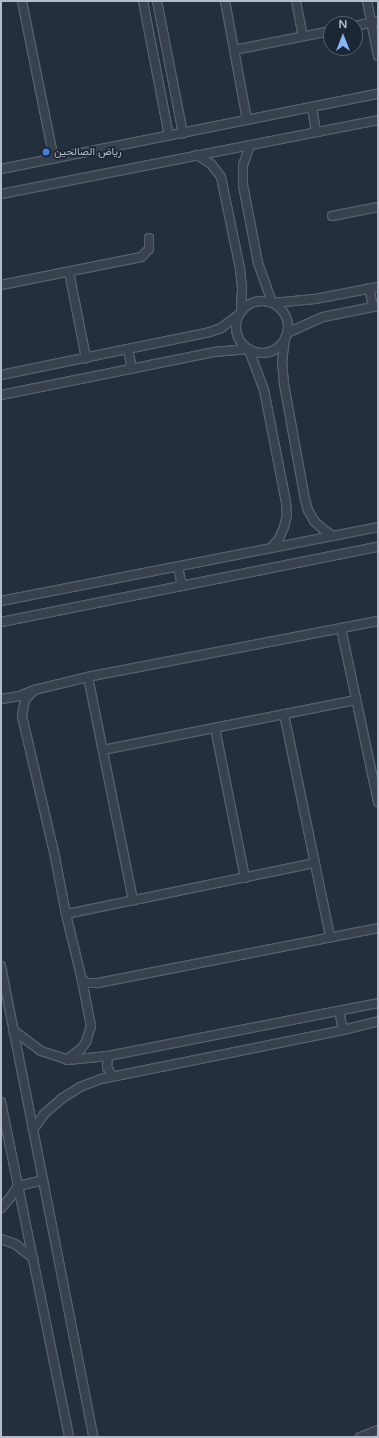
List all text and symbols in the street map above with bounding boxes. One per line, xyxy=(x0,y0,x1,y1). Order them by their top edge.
north arrow xyxy=(323,16,363,56)
text: N xyxy=(339,18,347,31)
place label: رياض الصالحين xyxy=(54,145,122,159)
marker: رياض الصالحين xyxy=(41,147,51,157)

